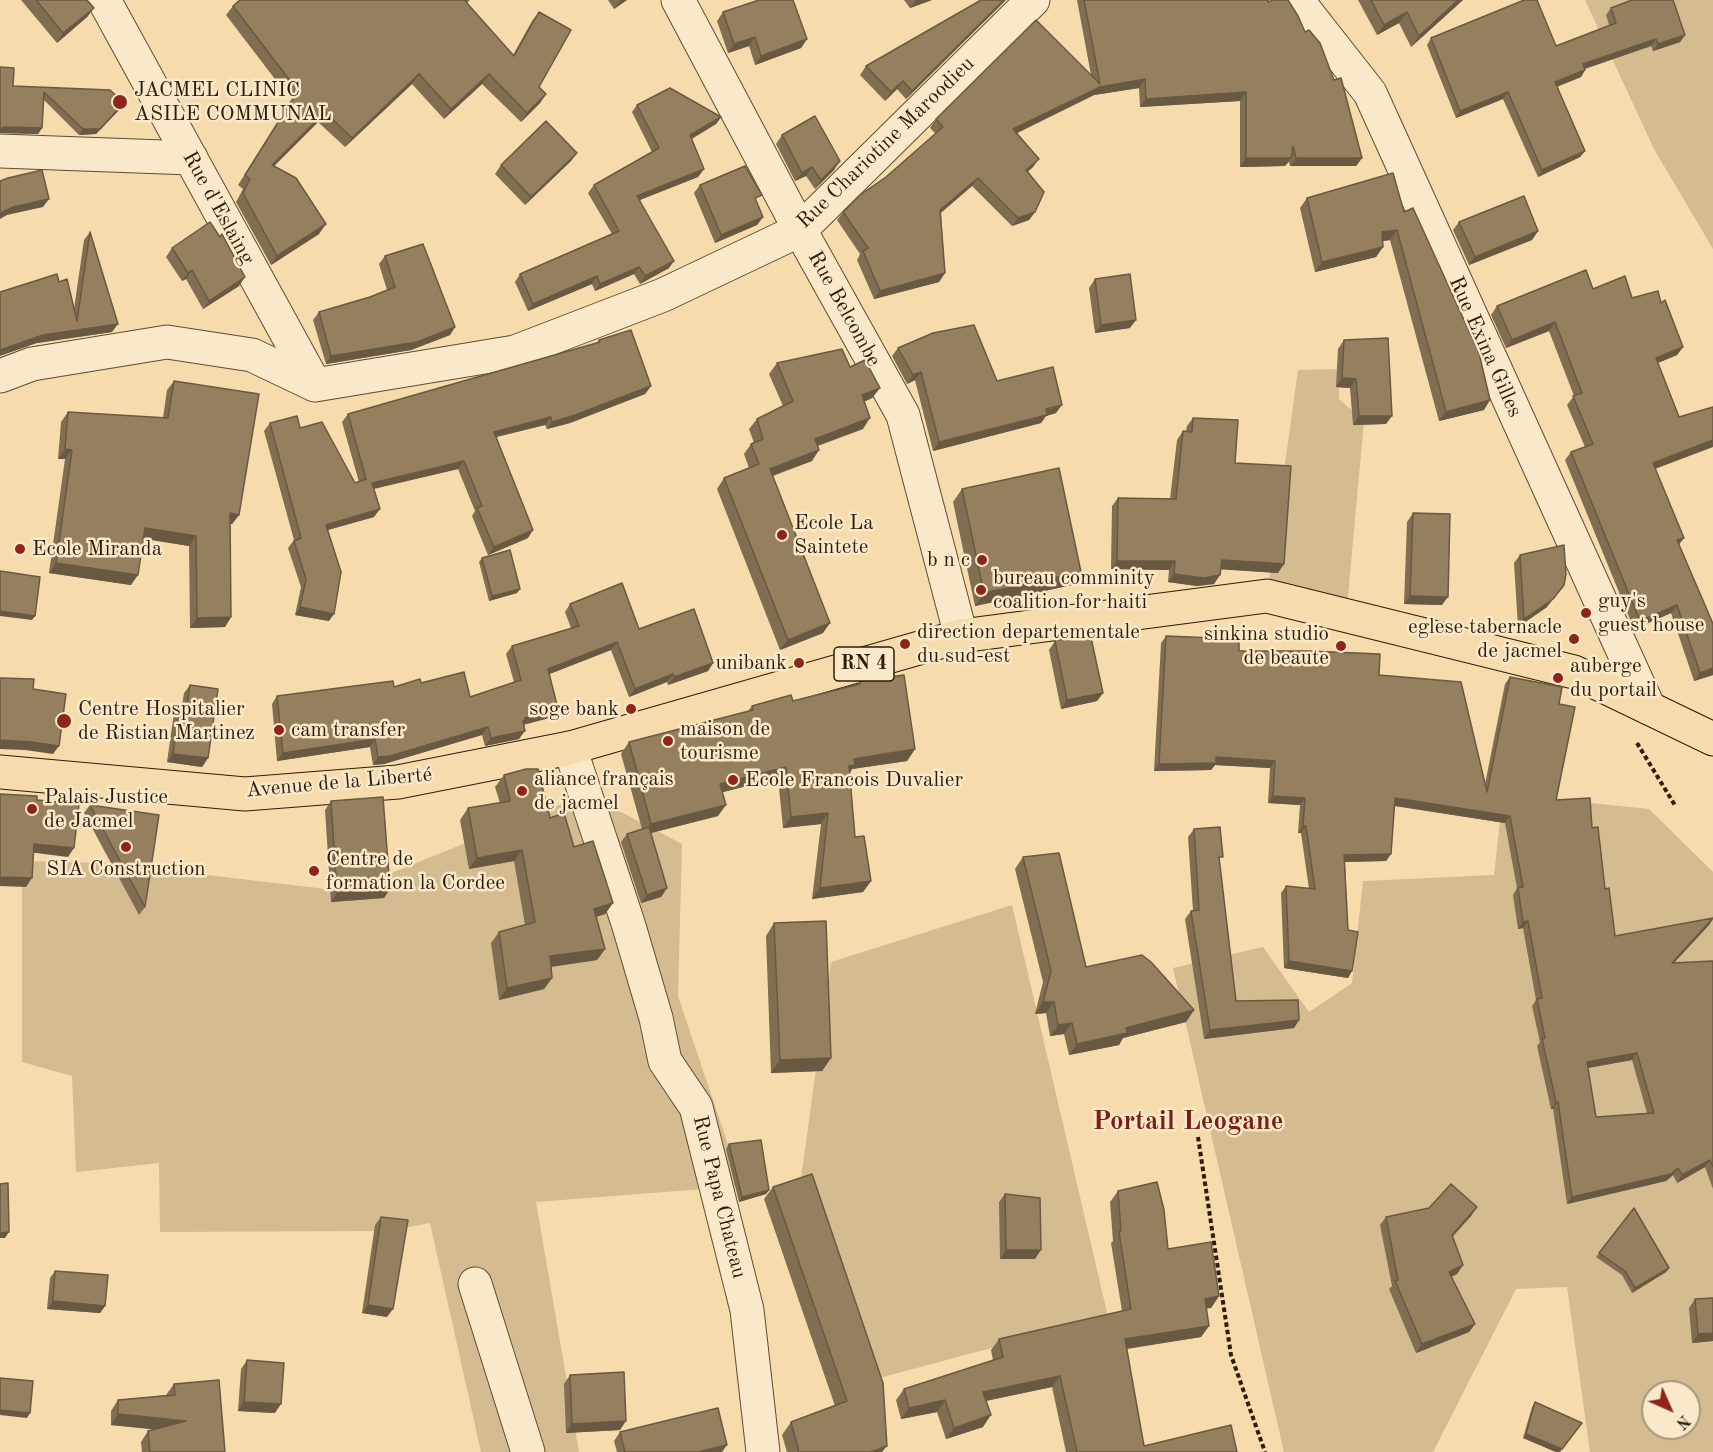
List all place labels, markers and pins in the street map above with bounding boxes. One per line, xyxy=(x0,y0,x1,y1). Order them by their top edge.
place label: JACMEL CLINIC ASILE COMMUNAL xyxy=(134,77,332,127)
marker: JACMEL CLINIC ASILE COMMUNAL xyxy=(111,93,129,111)
place label: Ecole La Saintete xyxy=(794,510,874,560)
marker: Ecole La Saintete xyxy=(775,528,789,542)
place label: Ecole Miranda xyxy=(32,536,162,562)
marker: Ecole Miranda xyxy=(13,542,27,556)
place label: b n c xyxy=(927,547,970,573)
marker: b n c xyxy=(975,553,989,567)
place label: bureau comminity coalition for haiti xyxy=(993,565,1155,615)
marker: bureau comminity coalition for haiti xyxy=(974,583,988,597)
place label: guy's guest house xyxy=(1598,588,1704,638)
marker: guy's guest house xyxy=(1579,606,1593,620)
place label: eglese tabernacle de jacmel xyxy=(1408,614,1562,664)
place label: direction departementale du sud-est xyxy=(917,619,1140,669)
place label: sinkina studio de beaute xyxy=(1204,621,1329,671)
marker: eglese tabernacle de jacmel xyxy=(1567,632,1581,646)
marker: direction departementale du sud-est xyxy=(898,637,912,651)
marker: sinkina studio de beaute xyxy=(1334,639,1348,653)
place label: unibank xyxy=(715,650,787,676)
place label: auberge du portail xyxy=(1570,653,1657,703)
marker: unibank xyxy=(792,656,806,670)
marker: auberge du portail xyxy=(1551,671,1565,685)
place label: Centre Hospitalier de Ristian Martinez xyxy=(78,696,255,746)
place label: soge bank xyxy=(529,696,619,722)
marker: soge bank xyxy=(624,702,638,716)
marker: Centre Hospitalier de Ristian Martinez xyxy=(55,712,73,730)
place label: maison de tourisme xyxy=(680,716,770,766)
place label: cam transfer xyxy=(291,717,405,743)
marker: cam transfer xyxy=(272,723,286,737)
marker: maison de tourisme xyxy=(661,734,675,748)
place label: aliance français de jacmel xyxy=(534,766,674,816)
place label: Ecole Francois Duvalier xyxy=(745,767,963,793)
marker: Ecole Francois Duvalier xyxy=(726,773,740,787)
place label: Palais Justice de Jacmel xyxy=(44,784,168,834)
marker: aliance français de jacmel xyxy=(515,784,529,798)
marker: Palais Justice de Jacmel xyxy=(25,802,39,816)
marker: SIA Construction xyxy=(119,840,133,854)
place label: Centre de formation la Cordee xyxy=(326,846,505,896)
place label: SIA Construction xyxy=(46,856,206,882)
marker: Centre de formation la Cordee xyxy=(307,864,321,878)

